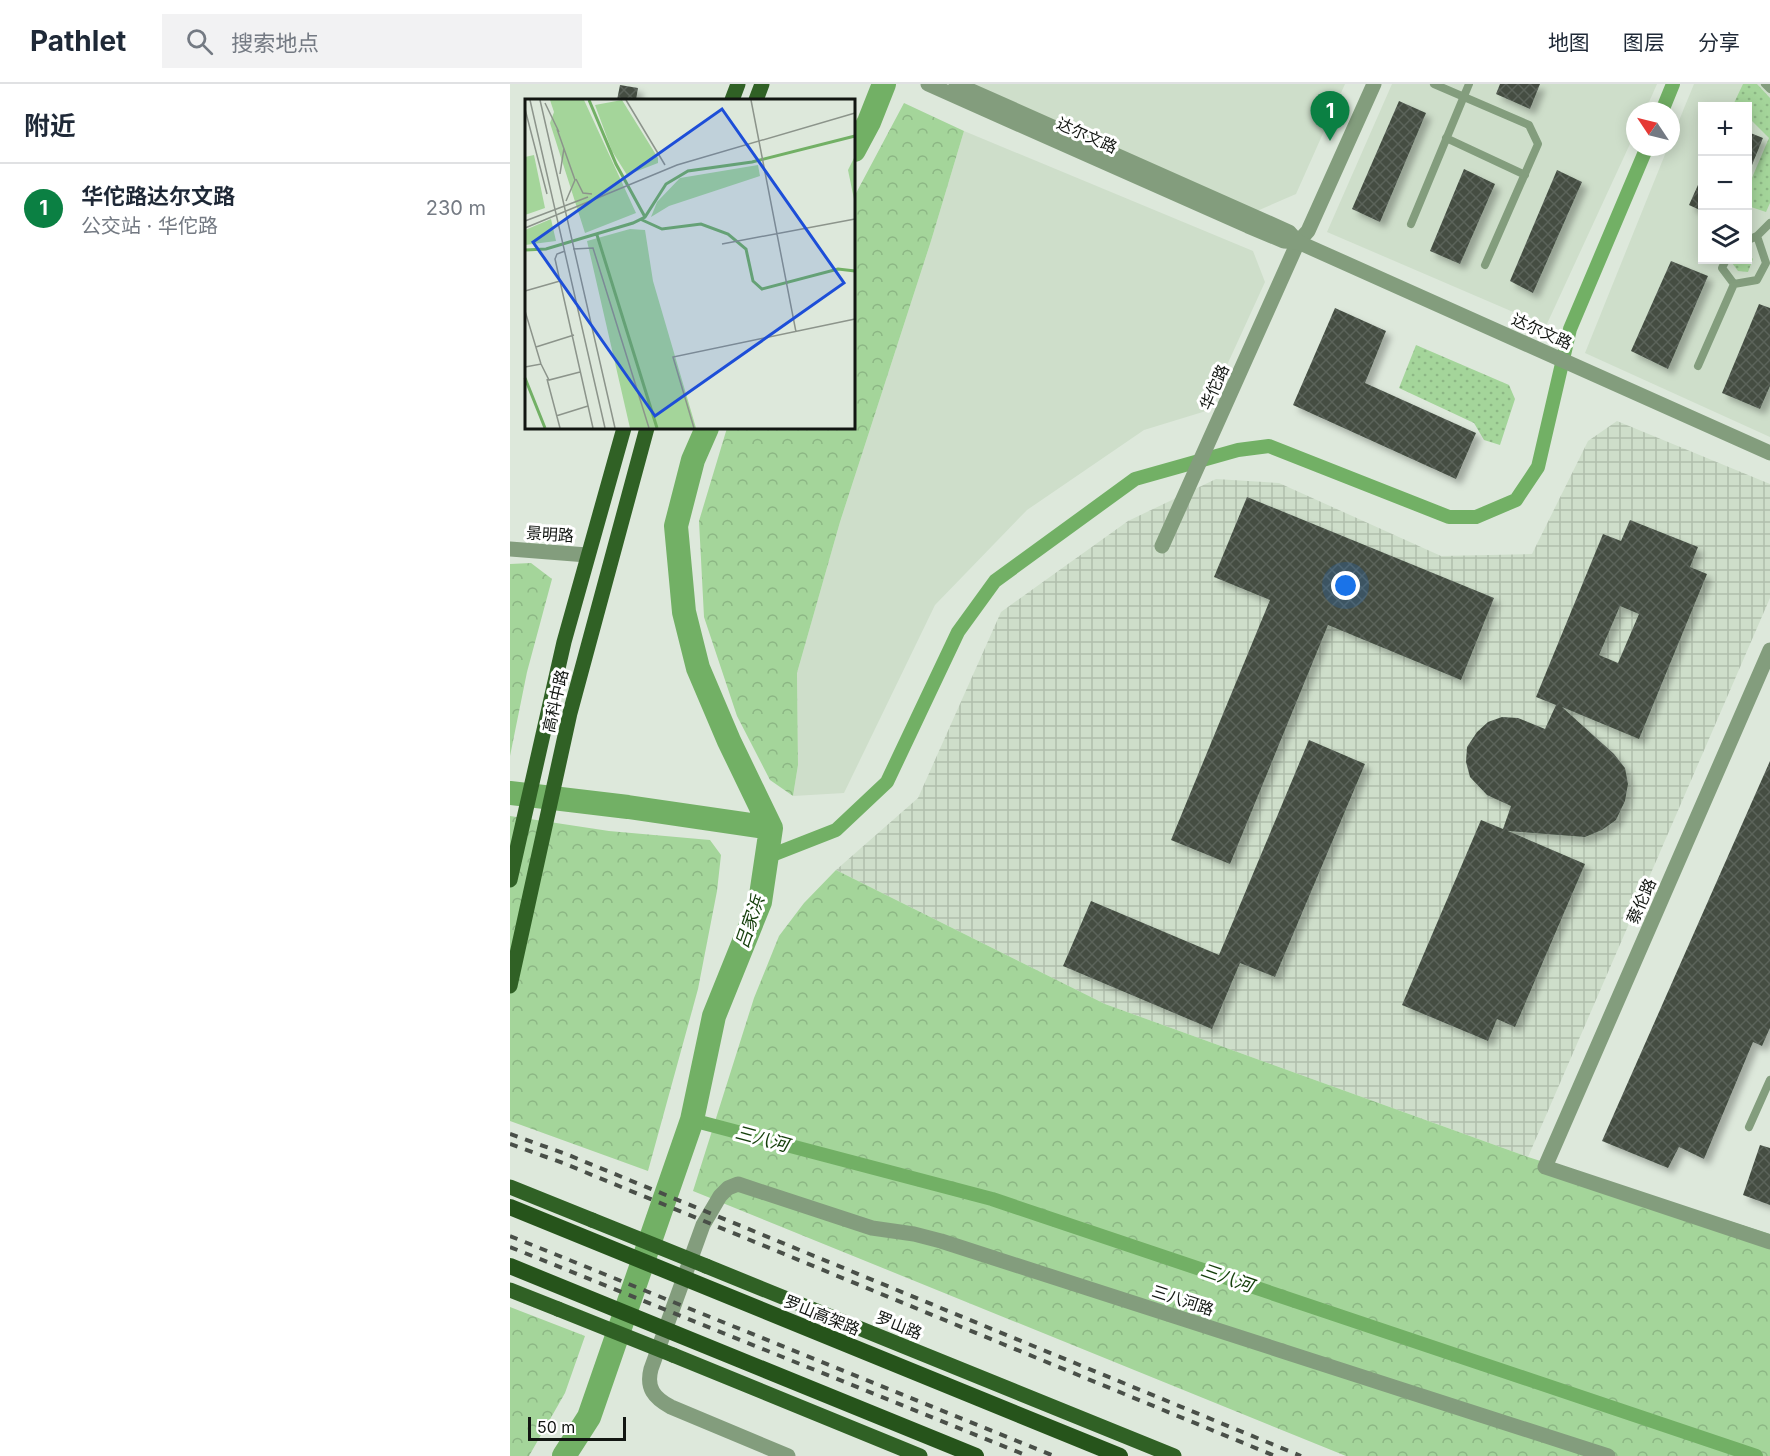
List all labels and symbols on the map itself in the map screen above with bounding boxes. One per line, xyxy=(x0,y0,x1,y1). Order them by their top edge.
pin: 1 xyxy=(1310,92,1350,141)
inset map xyxy=(525,99,855,429)
north arrow xyxy=(1626,102,1680,156)
street label: 达尔文路 xyxy=(1054,113,1120,157)
street label: 达尔文路 xyxy=(1509,309,1575,353)
street label: 华佗路 xyxy=(1195,361,1233,413)
street label: 景明路 xyxy=(525,522,575,546)
your location xyxy=(1331,571,1360,600)
street label: 高科中路 xyxy=(538,668,572,734)
street label: 蔡伦路 xyxy=(1622,875,1660,927)
water label: 吕家浜 xyxy=(731,891,769,951)
water label: 三八河 xyxy=(733,1121,794,1156)
water label: 三八河 xyxy=(1198,1259,1259,1297)
street label: 三八河路 xyxy=(1149,1281,1217,1319)
street label: 罗山高架路 xyxy=(781,1291,863,1339)
street label: 罗山路 xyxy=(873,1307,925,1343)
scale bar xyxy=(528,1414,626,1442)

